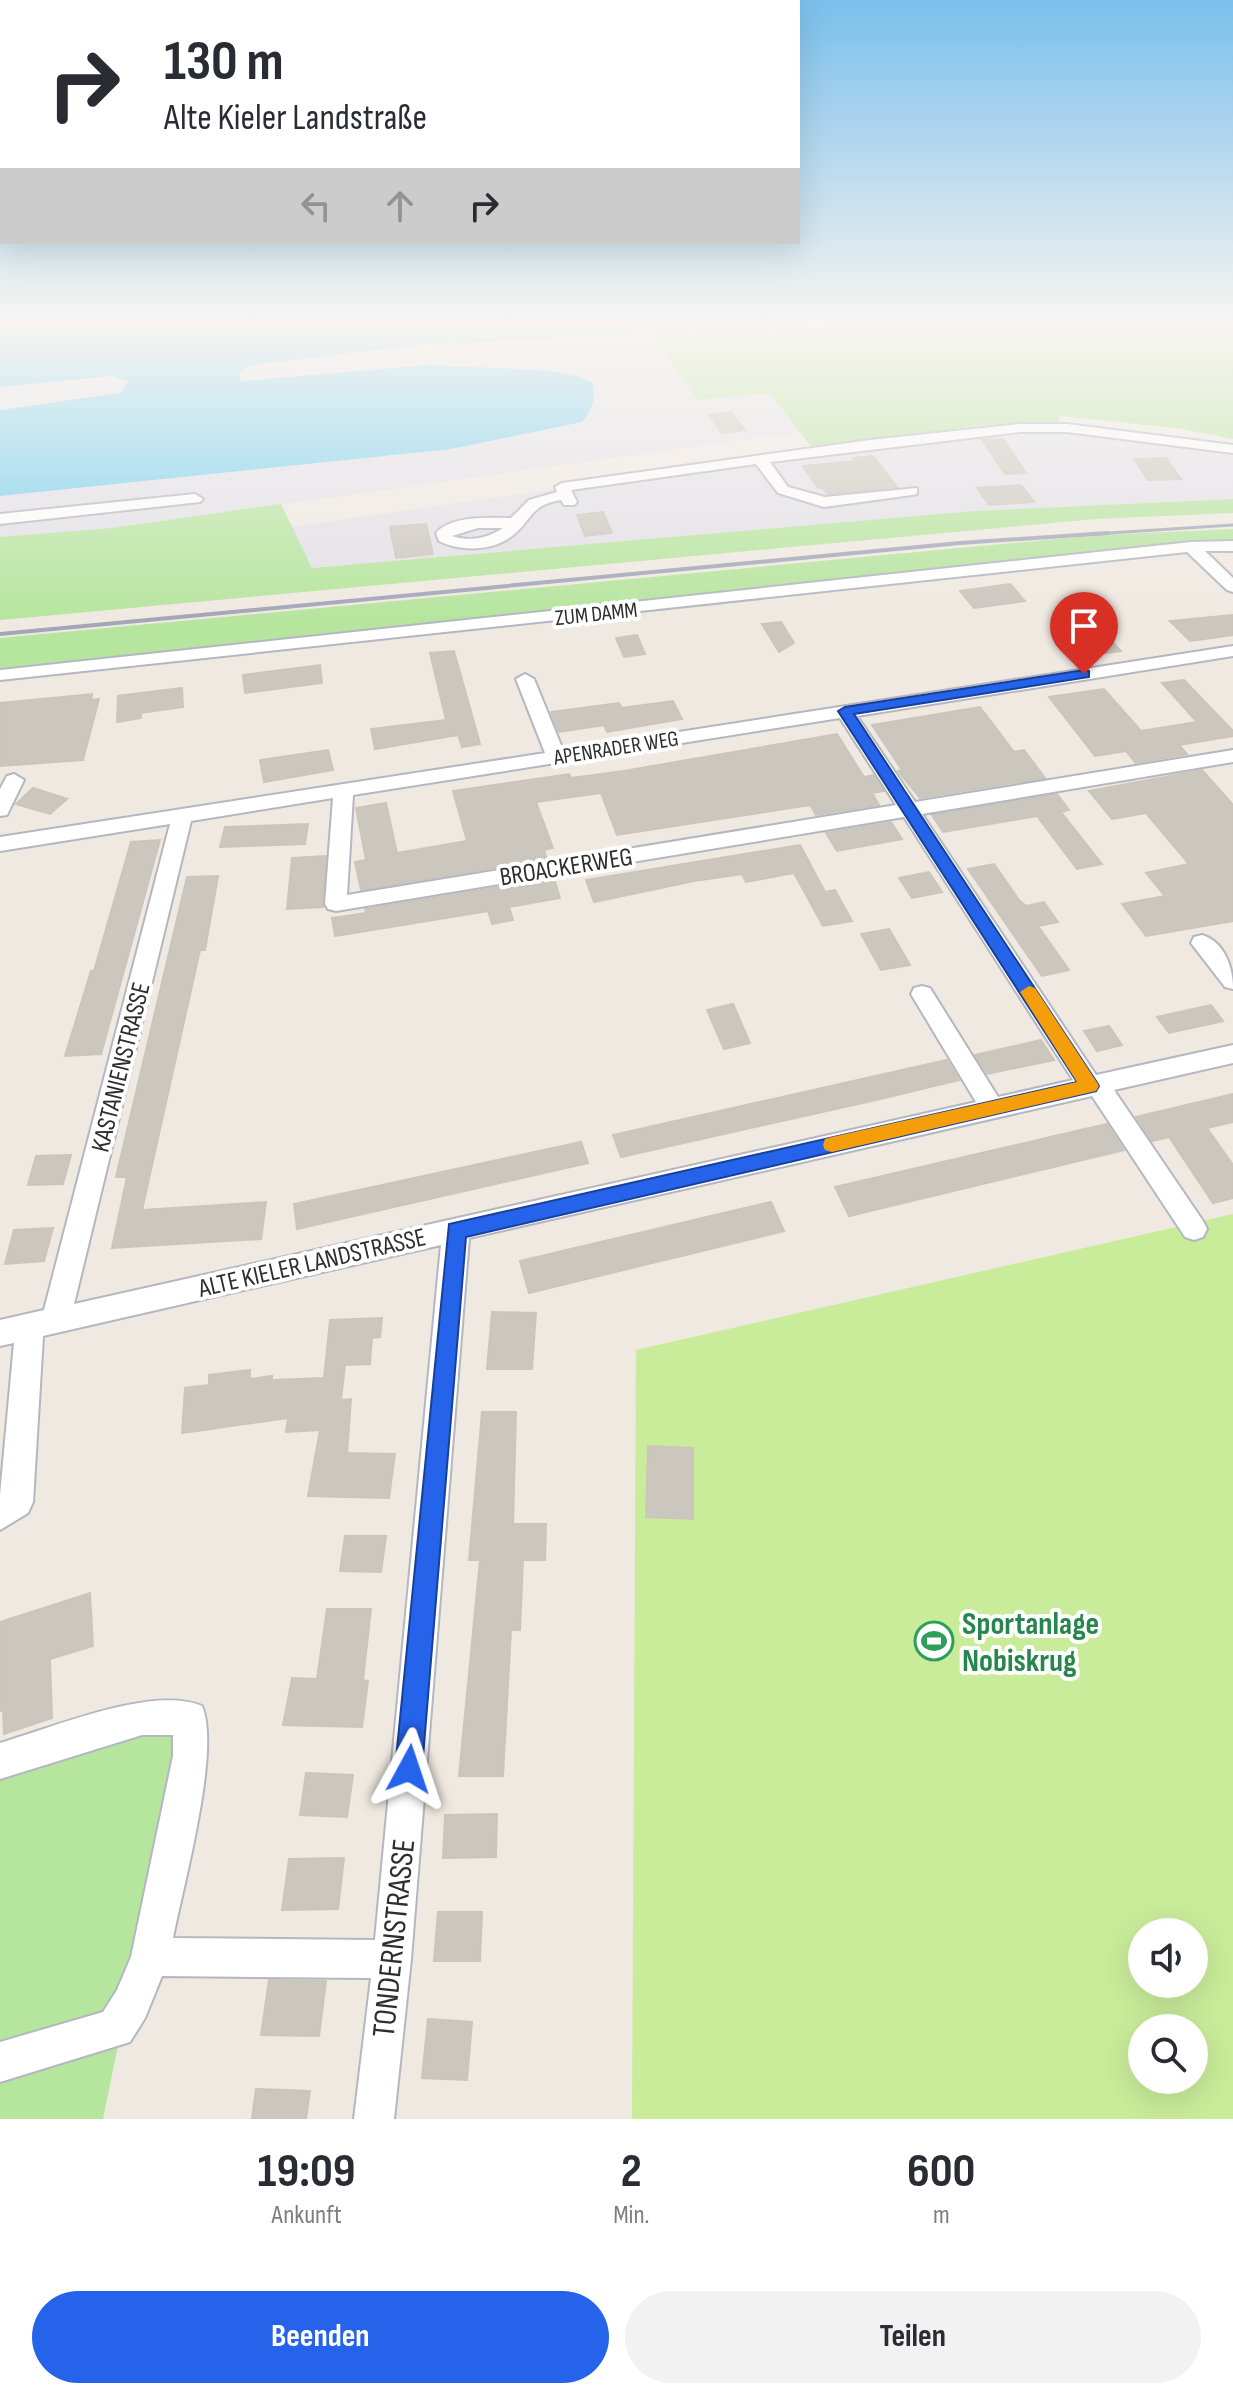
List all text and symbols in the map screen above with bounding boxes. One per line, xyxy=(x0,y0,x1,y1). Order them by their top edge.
text: 130 m xyxy=(164,29,284,96)
icon: right xyxy=(32,32,136,136)
text: Alte Kieler Landstraße xyxy=(164,97,427,140)
icon: left xyxy=(294,184,338,228)
icon: ahead xyxy=(378,184,422,228)
icon: right xyxy=(462,184,506,228)
pin xyxy=(1050,592,1118,674)
street label: ZUM DAMM xyxy=(554,597,639,632)
icon: arrive xyxy=(1062,604,1106,648)
street label: APENRADER WEG xyxy=(551,725,681,772)
street label: BROACKERWEG xyxy=(498,842,635,893)
street label: KASTANIENSTRASSE xyxy=(85,979,158,1156)
street label: ALTE KIELER LANDSTRASSE xyxy=(195,1222,429,1305)
place label: Sportanlage Nobiskrug xyxy=(962,1605,1099,1681)
sports icon: Sportanlage Nobiskrug xyxy=(913,1620,955,1662)
position arrow xyxy=(367,1727,451,1811)
street label: TONDERNSTRASSE xyxy=(365,1837,424,2039)
map controls xyxy=(1128,1918,1208,2094)
button: sound xyxy=(1128,1918,1208,1998)
button: search xyxy=(1128,2014,1208,2094)
text: 19:09 xyxy=(258,2143,356,2200)
text: 2 xyxy=(621,2143,642,2200)
text: 600 xyxy=(907,2143,975,2200)
text: Ankunft xyxy=(272,2200,342,2231)
text: Min. xyxy=(613,2200,649,2231)
text: m xyxy=(933,2200,950,2231)
button: Beenden xyxy=(32,2291,609,2383)
button: Teilen xyxy=(625,2291,1201,2383)

